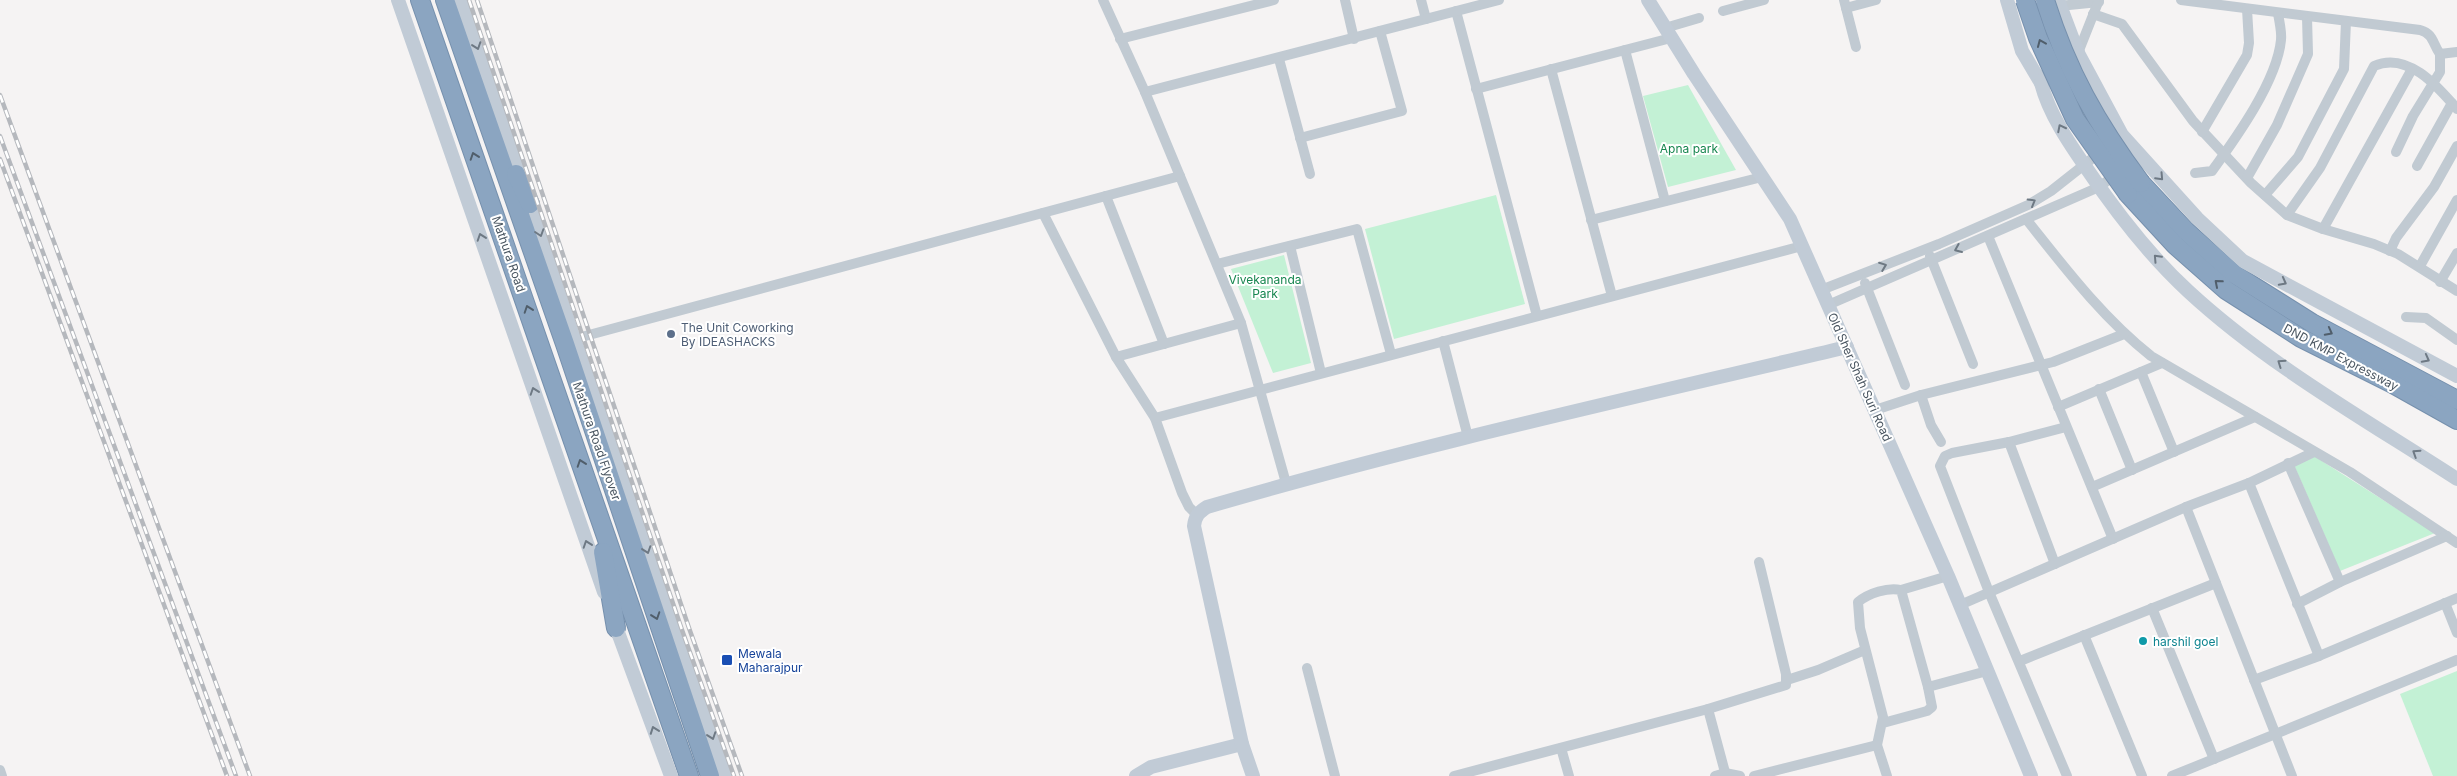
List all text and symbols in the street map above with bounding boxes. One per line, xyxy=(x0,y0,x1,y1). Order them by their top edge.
one-way arrow xyxy=(2037,39,2048,48)
one-way arrow xyxy=(472,41,482,50)
one-way arrow xyxy=(2057,124,2067,133)
park label: Apna park xyxy=(1660,141,1719,156)
one-way arrow xyxy=(470,152,480,161)
one-way arrow xyxy=(2154,172,2163,181)
one-way arrow xyxy=(2027,199,2036,209)
street label: Mathura Road xyxy=(489,214,529,294)
one-way arrow xyxy=(534,229,544,237)
one-way arrow xyxy=(477,234,487,242)
one-way arrow xyxy=(1954,243,1962,253)
one-way arrow xyxy=(2154,255,2163,264)
one-way arrow xyxy=(1878,262,1887,272)
park label: Vivekananda Park xyxy=(1228,272,1302,301)
one-way arrow xyxy=(2277,276,2286,286)
one-way arrow xyxy=(2214,279,2223,288)
one-way arrow xyxy=(524,306,534,314)
street label: Old Sher Shah Suri Road xyxy=(1825,310,1895,444)
place label: The Unit Coworking By IDEASHACKS xyxy=(681,320,794,349)
street label: DND KMP Expressway xyxy=(2281,320,2401,394)
one-way arrow xyxy=(2323,326,2332,336)
marker: The Unit Coworking By IDEASHACKS xyxy=(665,328,677,340)
one-way arrow xyxy=(2421,353,2430,363)
one-way arrow xyxy=(2277,360,2287,369)
street label: Mathura Road Flyover xyxy=(570,380,624,503)
one-way arrow xyxy=(530,387,540,396)
one-way arrow xyxy=(2412,450,2422,459)
one-way arrow xyxy=(577,459,587,468)
one-way arrow xyxy=(583,541,593,549)
one-way arrow xyxy=(641,545,651,554)
one-way arrow xyxy=(650,612,660,620)
place label: harshil goel xyxy=(2153,634,2218,649)
marker: harshil goel xyxy=(2137,635,2149,647)
place label: Mewala Maharajpur xyxy=(738,646,803,675)
marker: Mewala Maharajpur xyxy=(720,653,734,667)
one-way arrow xyxy=(650,726,660,735)
one-way arrow xyxy=(706,732,716,740)

